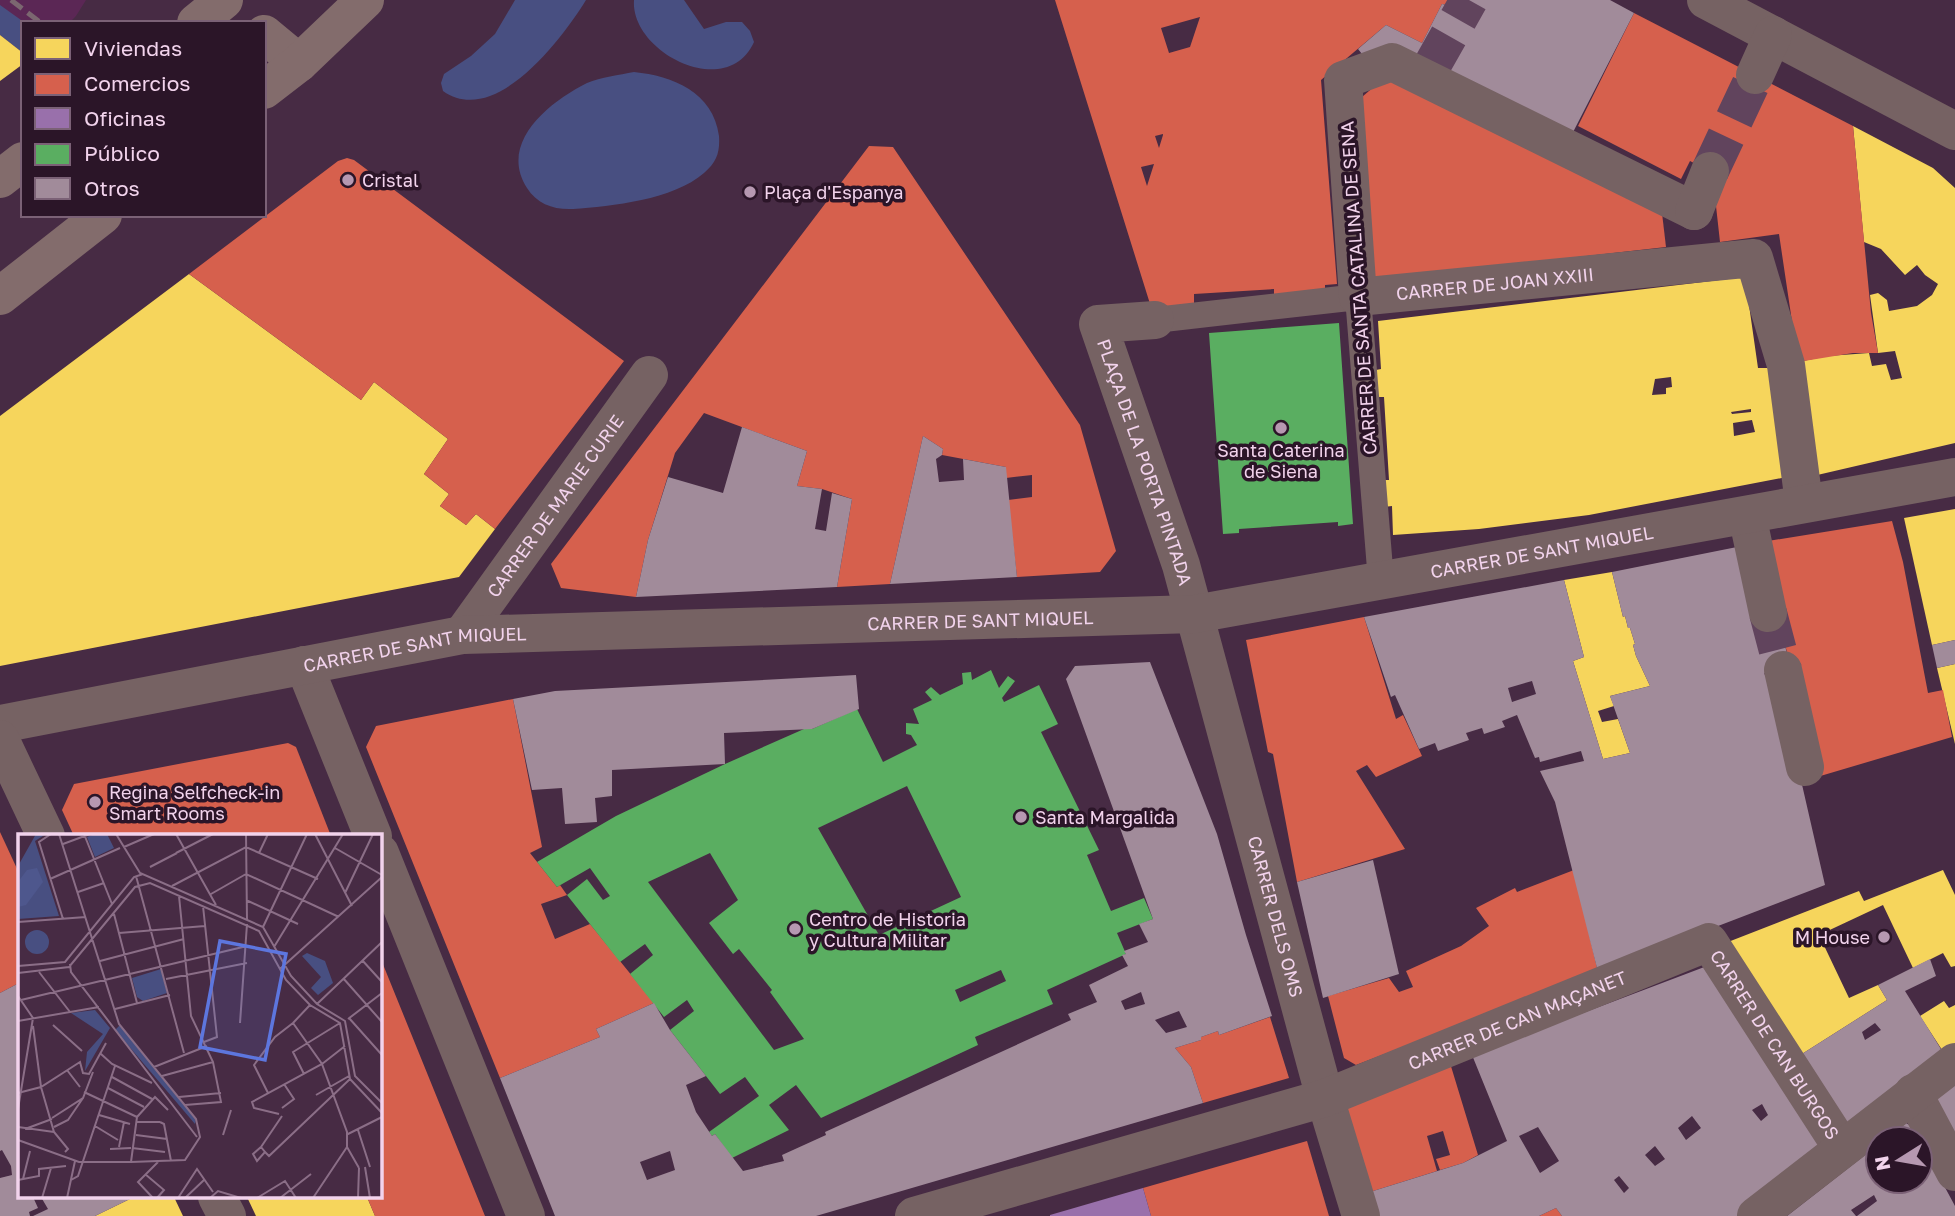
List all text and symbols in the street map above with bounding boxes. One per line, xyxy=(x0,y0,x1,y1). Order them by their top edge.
legend xyxy=(21,21,266,217)
text: Viviendas xyxy=(84,35,182,61)
text: Comercios xyxy=(84,70,190,96)
text: Oficinas xyxy=(84,105,166,131)
street label: CARRER DE SANTA CATALINA DE SENA xyxy=(1335,120,1381,456)
text: Público xyxy=(84,140,160,166)
place label: Cristal xyxy=(362,169,419,191)
marker: Cristal xyxy=(340,172,356,188)
text: Otros xyxy=(84,175,140,201)
place label: Plaça d'Espanya xyxy=(764,181,903,203)
marker: Plaça d'Espanya xyxy=(742,184,758,200)
street label: CARRER DE JOAN XXIII xyxy=(1395,263,1595,304)
street label: PLAÇA DE LA PORTA PINTADA xyxy=(1093,336,1197,588)
street label: CARRER DE MARIE CURIE xyxy=(482,410,628,601)
marker: Santa Caterina de Siena xyxy=(1273,420,1289,436)
place label: Santa Caterina de Siena xyxy=(1217,439,1345,482)
street label: CARRER DE SANT MIQUEL xyxy=(1429,521,1655,582)
street label: CARRER DE SANT MIQUEL xyxy=(867,606,1094,634)
street label: CARRER DE SANT MIQUEL xyxy=(301,622,527,676)
place label: Regina Selfcheck-in Smart Rooms xyxy=(109,781,280,824)
marker: Regina Selfcheck-in Smart Rooms xyxy=(87,794,103,810)
place label: Santa Margalida xyxy=(1035,806,1175,828)
marker: Santa Margalida xyxy=(1013,809,1029,825)
street label: CARRER DELS OMS xyxy=(1244,833,1308,999)
inset map xyxy=(18,834,382,1198)
place label: Centro de Historia y Cultura Militar xyxy=(809,908,966,951)
marker: Centro de Historia y Cultura Militar xyxy=(787,921,803,937)
place label: M House xyxy=(1795,926,1870,948)
marker: M House xyxy=(1876,929,1892,945)
street label: CARRER DE CAN BURGOS xyxy=(1706,945,1844,1143)
street label: CARRER DE CAN MAÇANET xyxy=(1405,966,1629,1074)
north arrow xyxy=(1864,1125,1934,1195)
text: N xyxy=(1869,1154,1894,1173)

